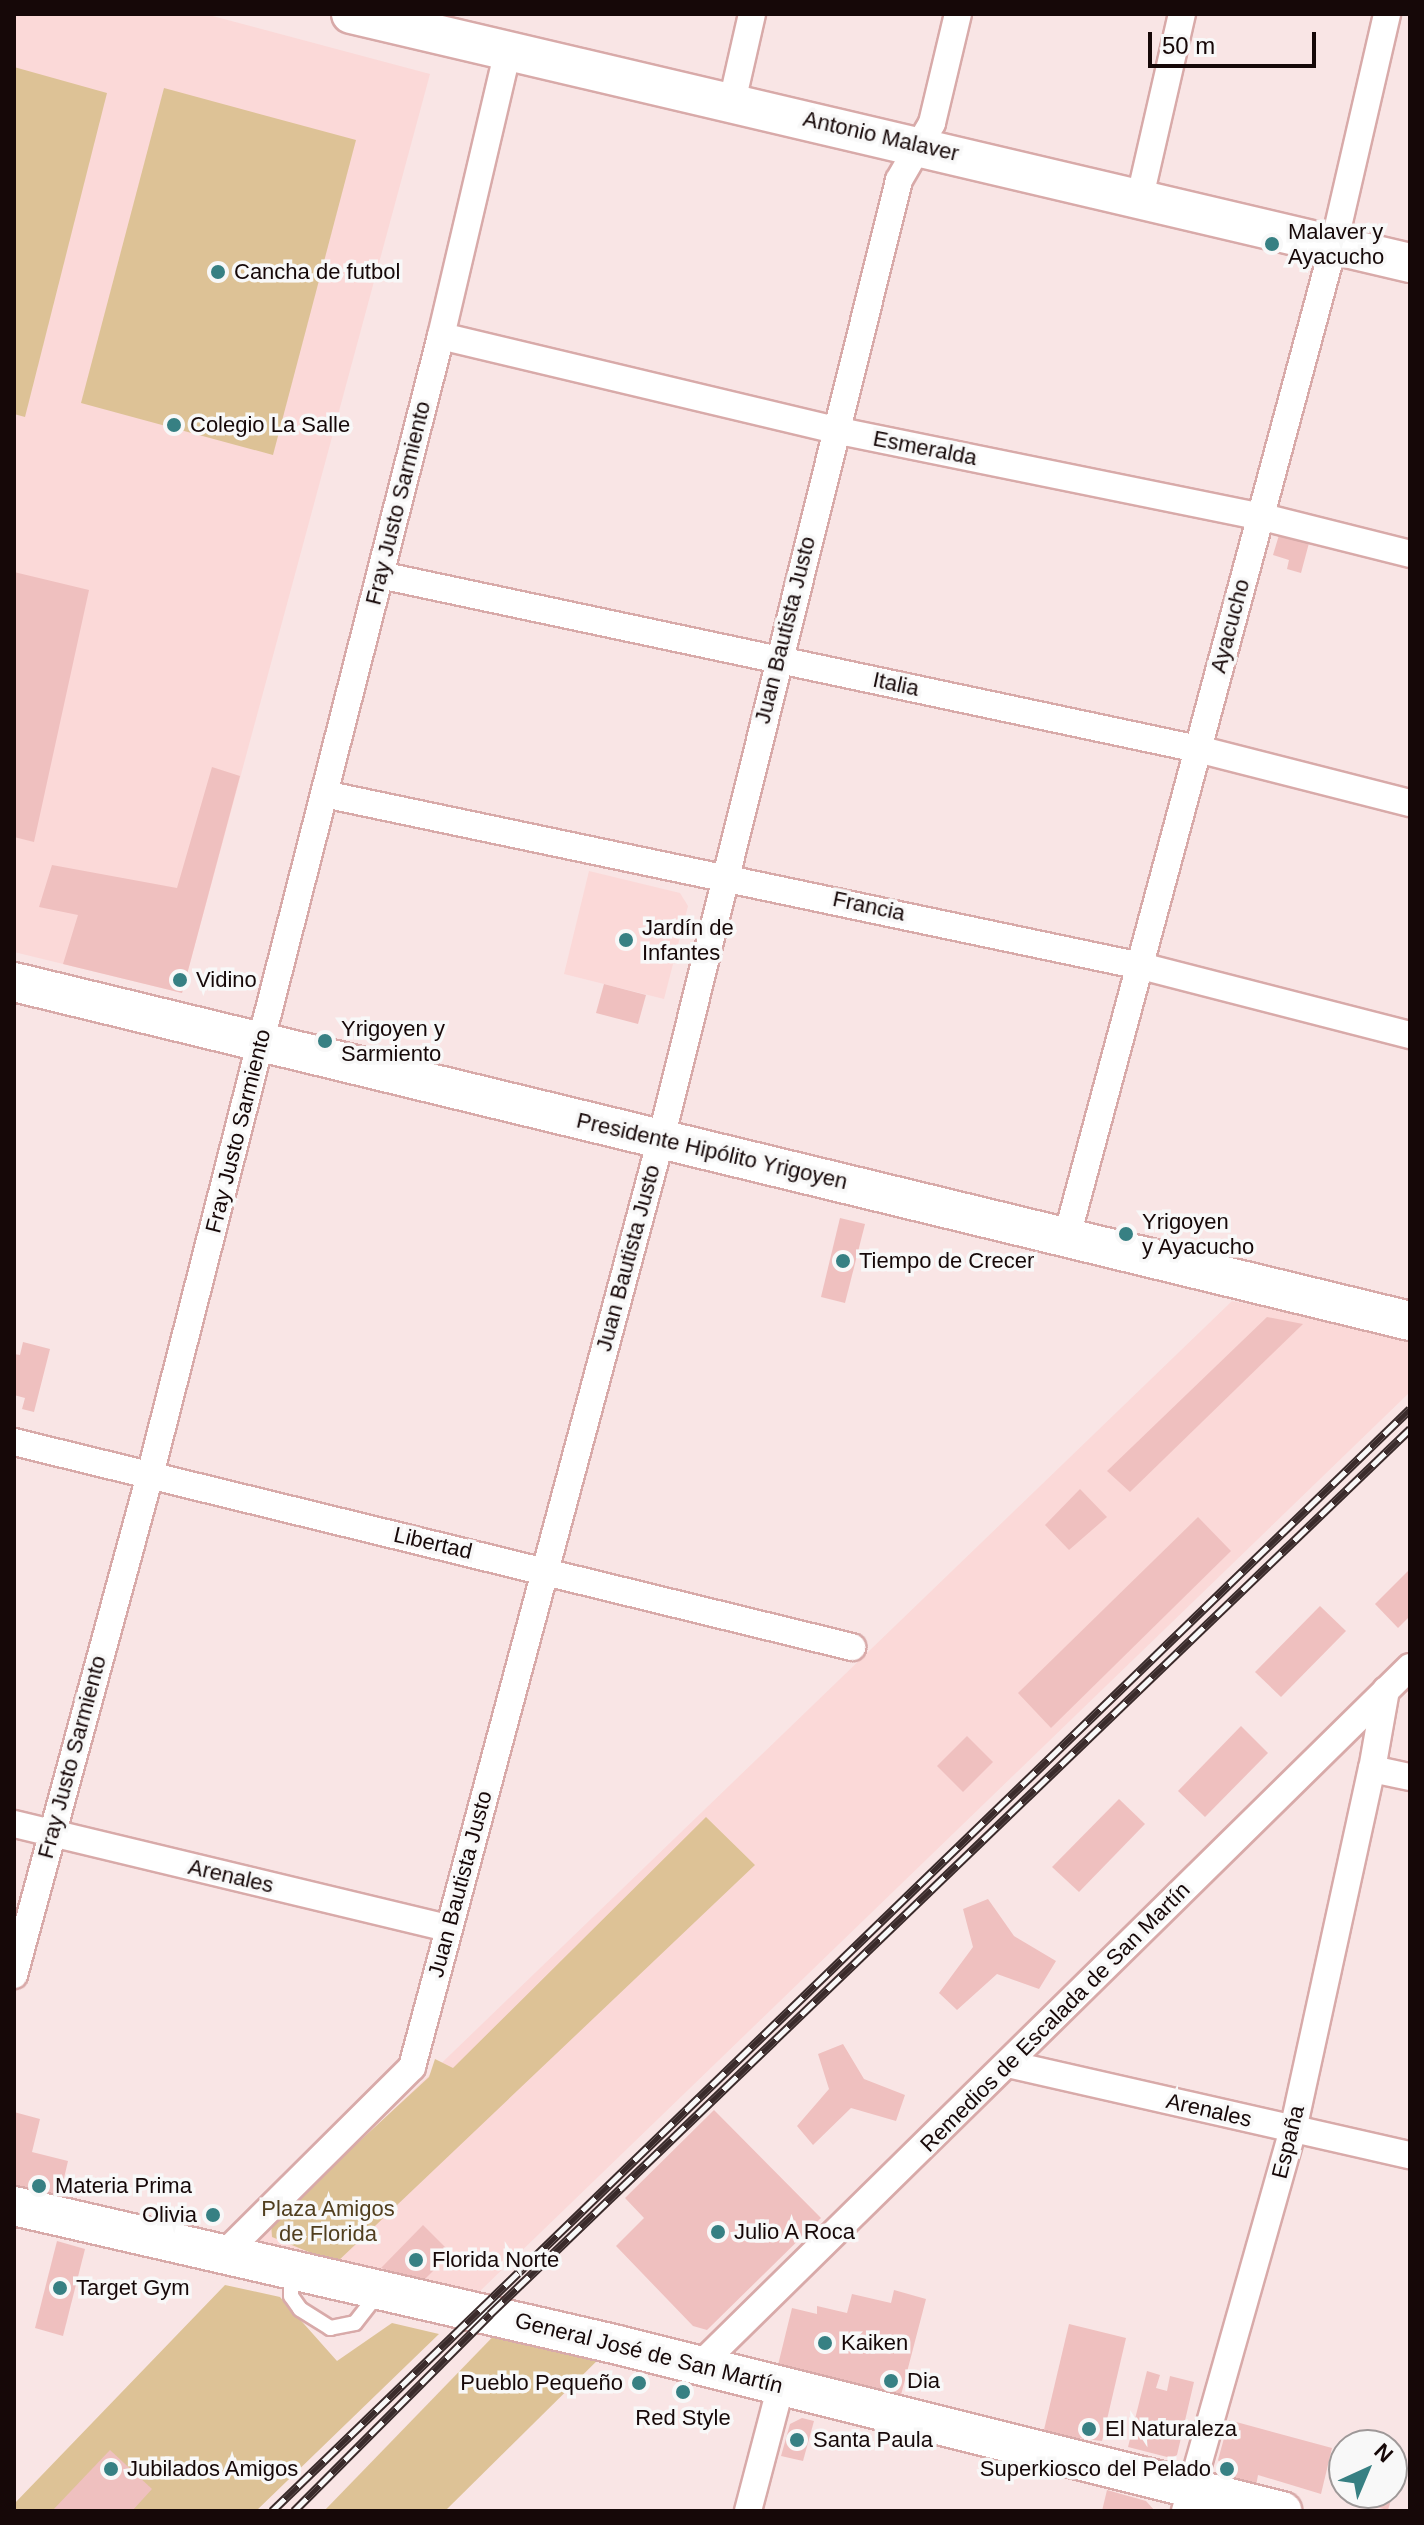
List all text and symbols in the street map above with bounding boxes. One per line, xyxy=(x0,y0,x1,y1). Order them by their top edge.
scale bar xyxy=(1152,16,1320,66)
text: 50 m xyxy=(1162,32,1215,59)
street label: Antonio Malaver xyxy=(801,105,961,167)
place label: Malaver y Ayacucho xyxy=(1288,218,1384,270)
marker: Malaver y Ayacucho xyxy=(1263,235,1281,253)
place label: Cancha de futbol xyxy=(234,259,400,285)
marker: Cancha de futbol xyxy=(209,263,227,281)
street label: Fray Justo Sarmiento xyxy=(360,398,436,608)
place label: Colegio La Salle xyxy=(190,412,350,438)
marker: Colegio La Salle xyxy=(165,416,183,434)
street label: Esmeralda xyxy=(871,425,979,471)
street label: Juan Bautista Justo xyxy=(749,534,821,726)
street label: Ayacucho xyxy=(1205,576,1255,676)
street label: Italia xyxy=(871,666,921,702)
street label: Francia xyxy=(830,885,908,927)
place label: Jardín de Infantes xyxy=(642,914,734,966)
marker: Jardín de Infantes xyxy=(617,931,635,949)
place label: Vidino xyxy=(196,967,257,993)
marker: Vidino xyxy=(171,971,189,989)
place label: Yrigoyen y Sarmiento xyxy=(341,1015,445,1066)
street label: Fray Justo Sarmiento xyxy=(200,1026,276,1236)
marker: Yrigoyen y Sarmiento xyxy=(316,1032,334,1050)
street label: Presidente Hipólito Yrigoyen xyxy=(574,1107,850,1195)
street label: Juan Bautista Justo xyxy=(590,1162,666,1354)
place label: Yrigoyen y Ayacucho xyxy=(1142,1208,1255,1260)
marker: Yrigoyen y Ayacucho xyxy=(1117,1225,1135,1243)
place label: Tiempo de Crecer xyxy=(859,1248,1034,1274)
marker: Tiempo de Crecer xyxy=(834,1252,852,1270)
street label: Libertad xyxy=(391,1521,475,1565)
street label: Fray Justo Sarmiento xyxy=(32,1653,112,1861)
street label: Juan Bautista Justo xyxy=(422,1788,498,1980)
street label: Arenales xyxy=(186,1853,276,1899)
street label: Remedios de Escalada de San Martín xyxy=(915,1877,1195,2157)
street label: Arenales xyxy=(1164,2087,1254,2133)
street label: España xyxy=(1266,2103,1310,2181)
place label: Materia Prima xyxy=(55,2173,192,2199)
marker: Materia Prima xyxy=(30,2177,48,2195)
park label: Plaza Amigos de Florida xyxy=(261,2195,395,2246)
place label: Olivia xyxy=(142,2202,197,2228)
marker: Olivia xyxy=(204,2206,222,2224)
place label: Julio A Roca xyxy=(734,2219,858,2245)
marker: Julio A Roca xyxy=(709,2223,727,2241)
place label: Florida Norte xyxy=(432,2247,559,2273)
marker: Florida Norte xyxy=(407,2251,425,2269)
place label: Target Gym xyxy=(76,2275,190,2301)
marker: Target Gym xyxy=(51,2279,69,2297)
street label: General José de San Martín xyxy=(512,2307,786,2399)
place label: Kaiken xyxy=(841,2330,908,2356)
marker: Kaiken xyxy=(816,2334,834,2352)
place label: Dia xyxy=(907,2368,940,2394)
place label: Pueblo Pequeño xyxy=(460,2370,623,2396)
marker: Dia xyxy=(882,2372,900,2390)
marker: Pueblo Pequeño xyxy=(630,2374,648,2392)
marker: Red Style xyxy=(674,2383,692,2401)
place label: Red Style xyxy=(635,2405,731,2431)
place label: El Naturaleza xyxy=(1105,2416,1237,2442)
marker: El Naturaleza xyxy=(1080,2420,1098,2438)
place label: Santa Paula xyxy=(813,2427,933,2453)
north arrow xyxy=(1328,2429,1408,2509)
marker: Santa Paula xyxy=(788,2431,806,2449)
text: N xyxy=(1369,2438,1398,2467)
place label: Jubilados Amigos xyxy=(127,2456,299,2482)
place label: Superkiosco del Pelado xyxy=(980,2456,1211,2482)
marker: Jubilados Amigos xyxy=(102,2460,120,2478)
marker: Superkiosco del Pelado xyxy=(1218,2460,1236,2478)

